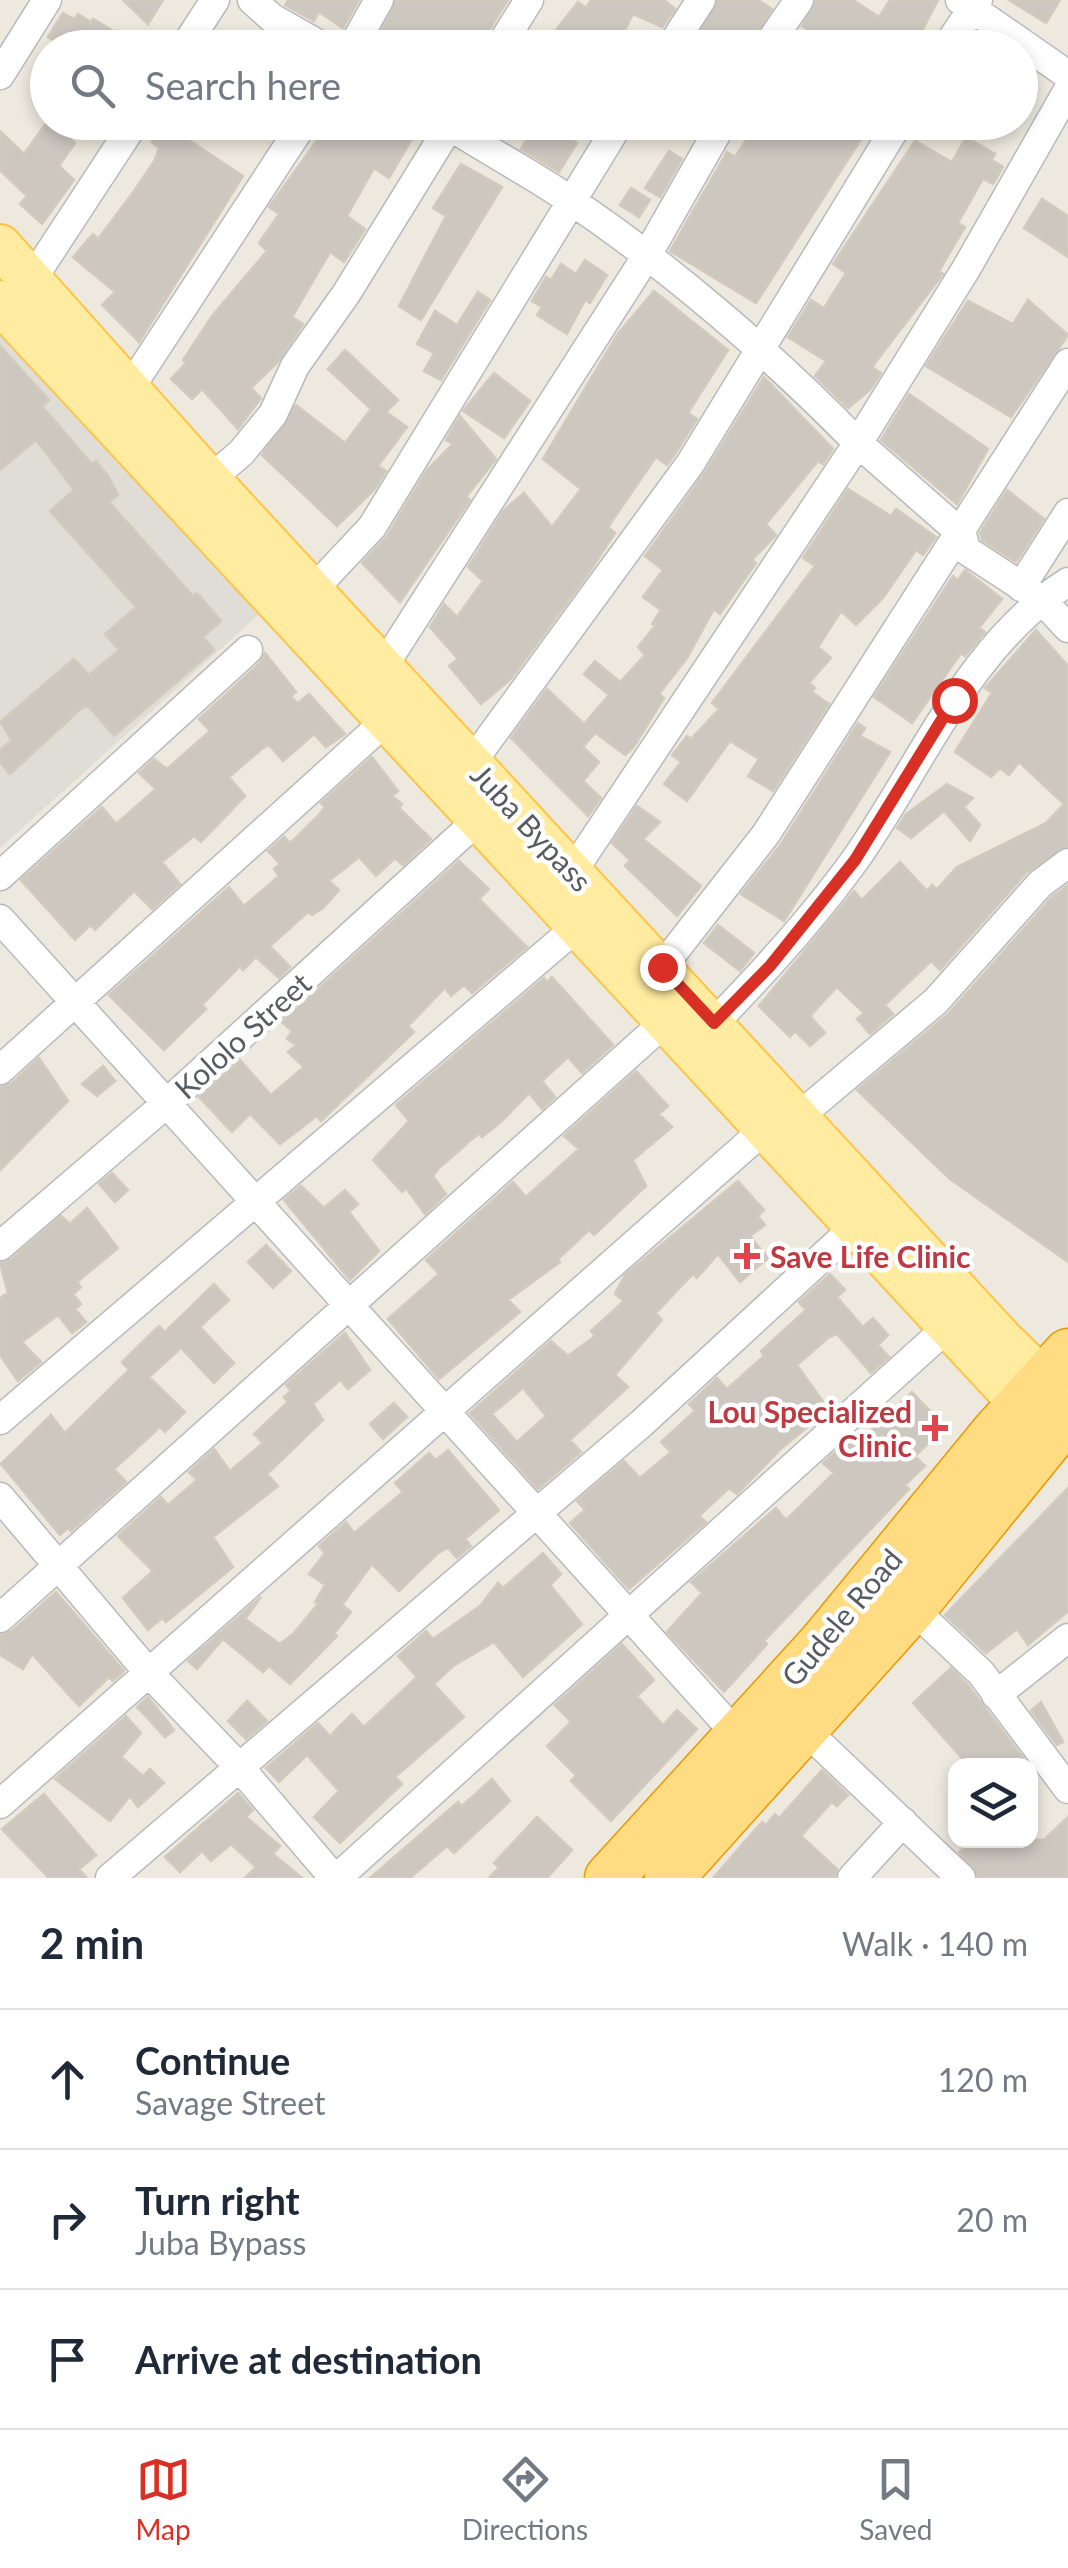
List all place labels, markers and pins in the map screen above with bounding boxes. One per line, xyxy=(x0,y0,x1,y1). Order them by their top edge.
place label: Save Life Clinic xyxy=(770,1238,971,1274)
marker: Save Life Clinic xyxy=(734,1243,760,1269)
place label: Lou Specialized Clinic xyxy=(708,1393,912,1463)
marker: Lou Specialized Clinic xyxy=(922,1415,948,1441)

